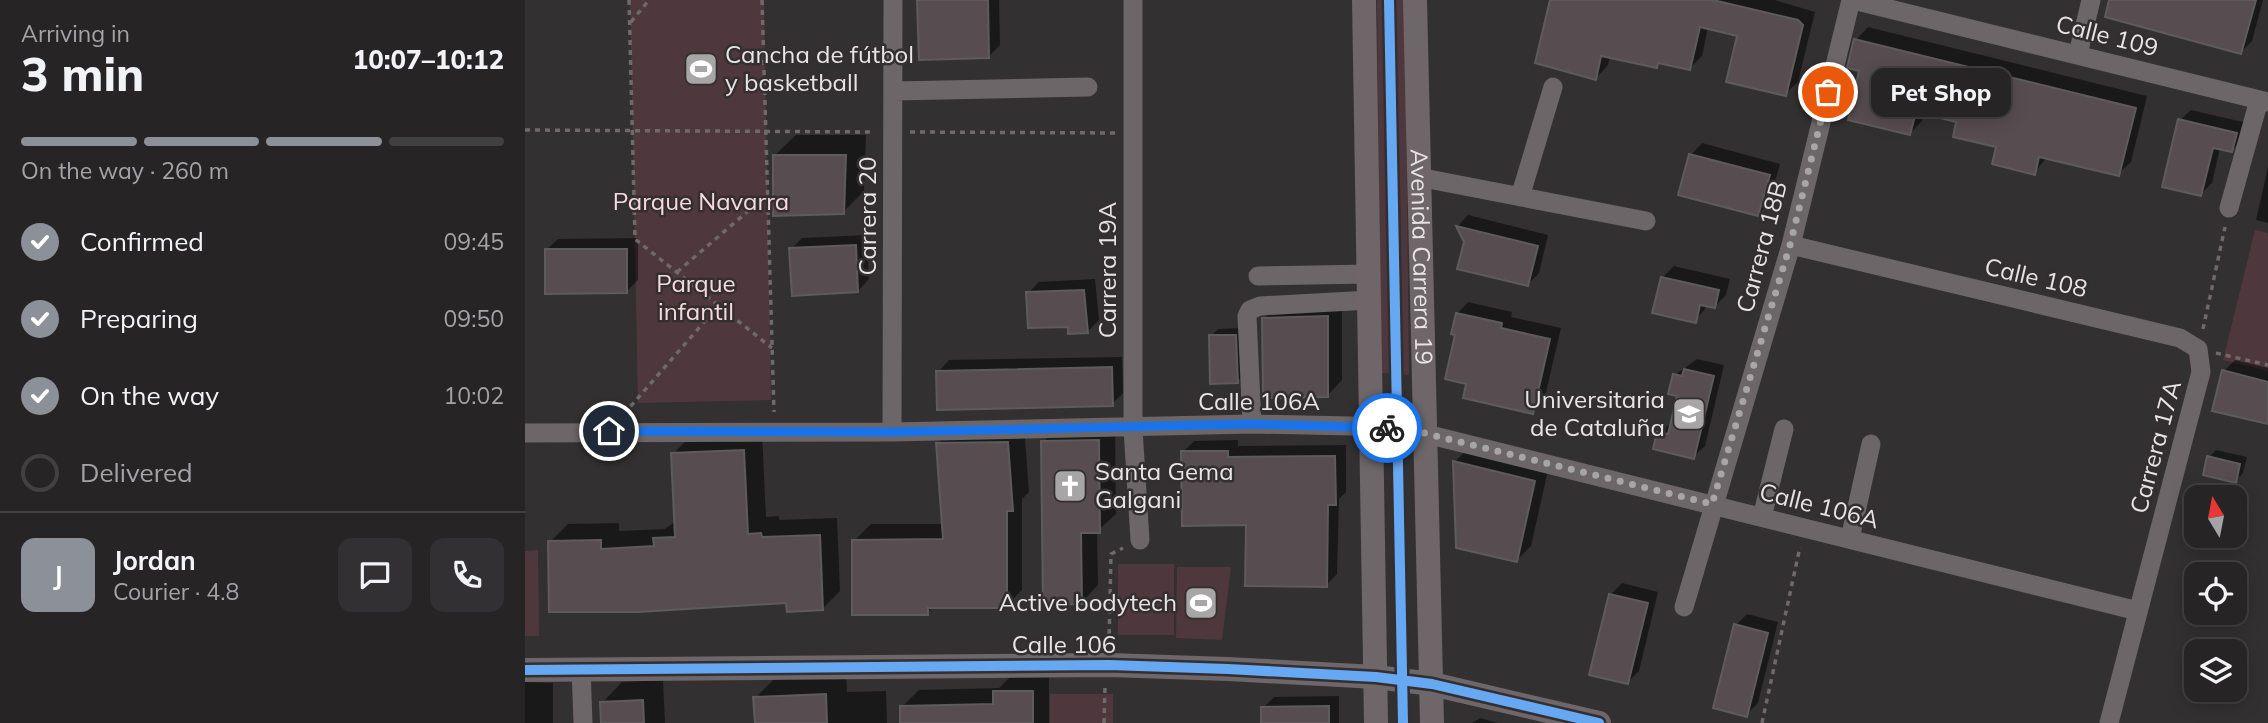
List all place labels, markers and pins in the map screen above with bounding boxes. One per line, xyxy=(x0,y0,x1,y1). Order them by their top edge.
place label: Cancha de fútbol y basketball xyxy=(725,39,914,97)
sports icon: Cancha de fútbol y basketball xyxy=(682,50,720,88)
pin xyxy=(1798,62,1858,122)
callout: Pet Shop xyxy=(1870,68,2010,116)
place label: Universitaria de Cataluña xyxy=(1524,384,1665,442)
school or university icon: Universitaria de Cataluña xyxy=(1670,395,1708,433)
pin xyxy=(579,401,639,461)
place label: Santa Gema Galgani xyxy=(1095,456,1234,514)
church icon: Santa Gema Galgani xyxy=(1051,467,1089,505)
sports icon: Active bodytech xyxy=(1182,584,1220,622)
place label: Active bodytech xyxy=(999,587,1177,617)

